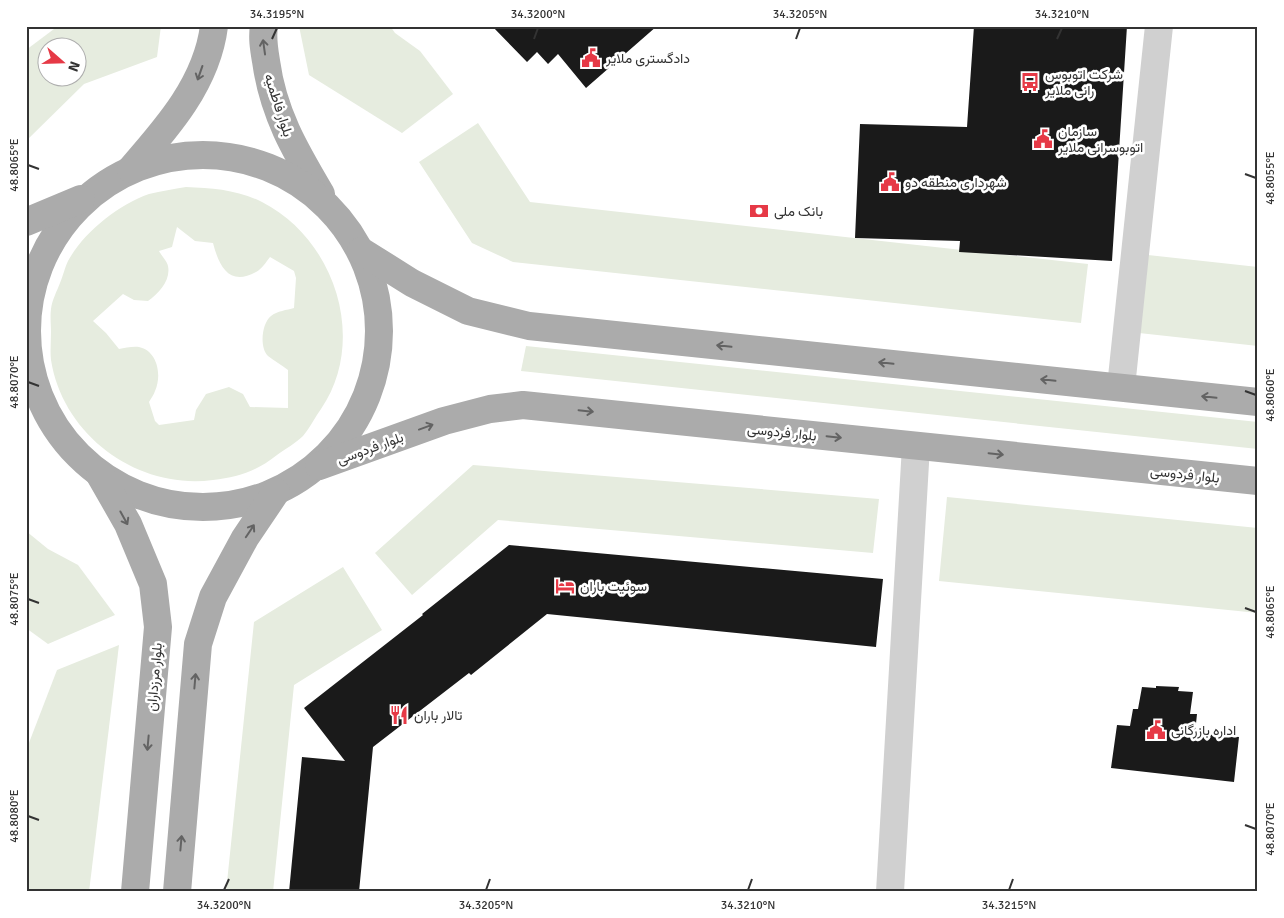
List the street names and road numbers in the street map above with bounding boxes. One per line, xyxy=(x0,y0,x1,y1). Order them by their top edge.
street label: بلوار فاطمیه xyxy=(260,71,297,139)
street label: بلوار فردوسی xyxy=(746,420,817,445)
street label: بلوار فردوسی xyxy=(335,429,406,468)
street label: بلوار فردوسی xyxy=(1149,462,1220,487)
street label: بلوار مرزداران xyxy=(143,642,166,712)

